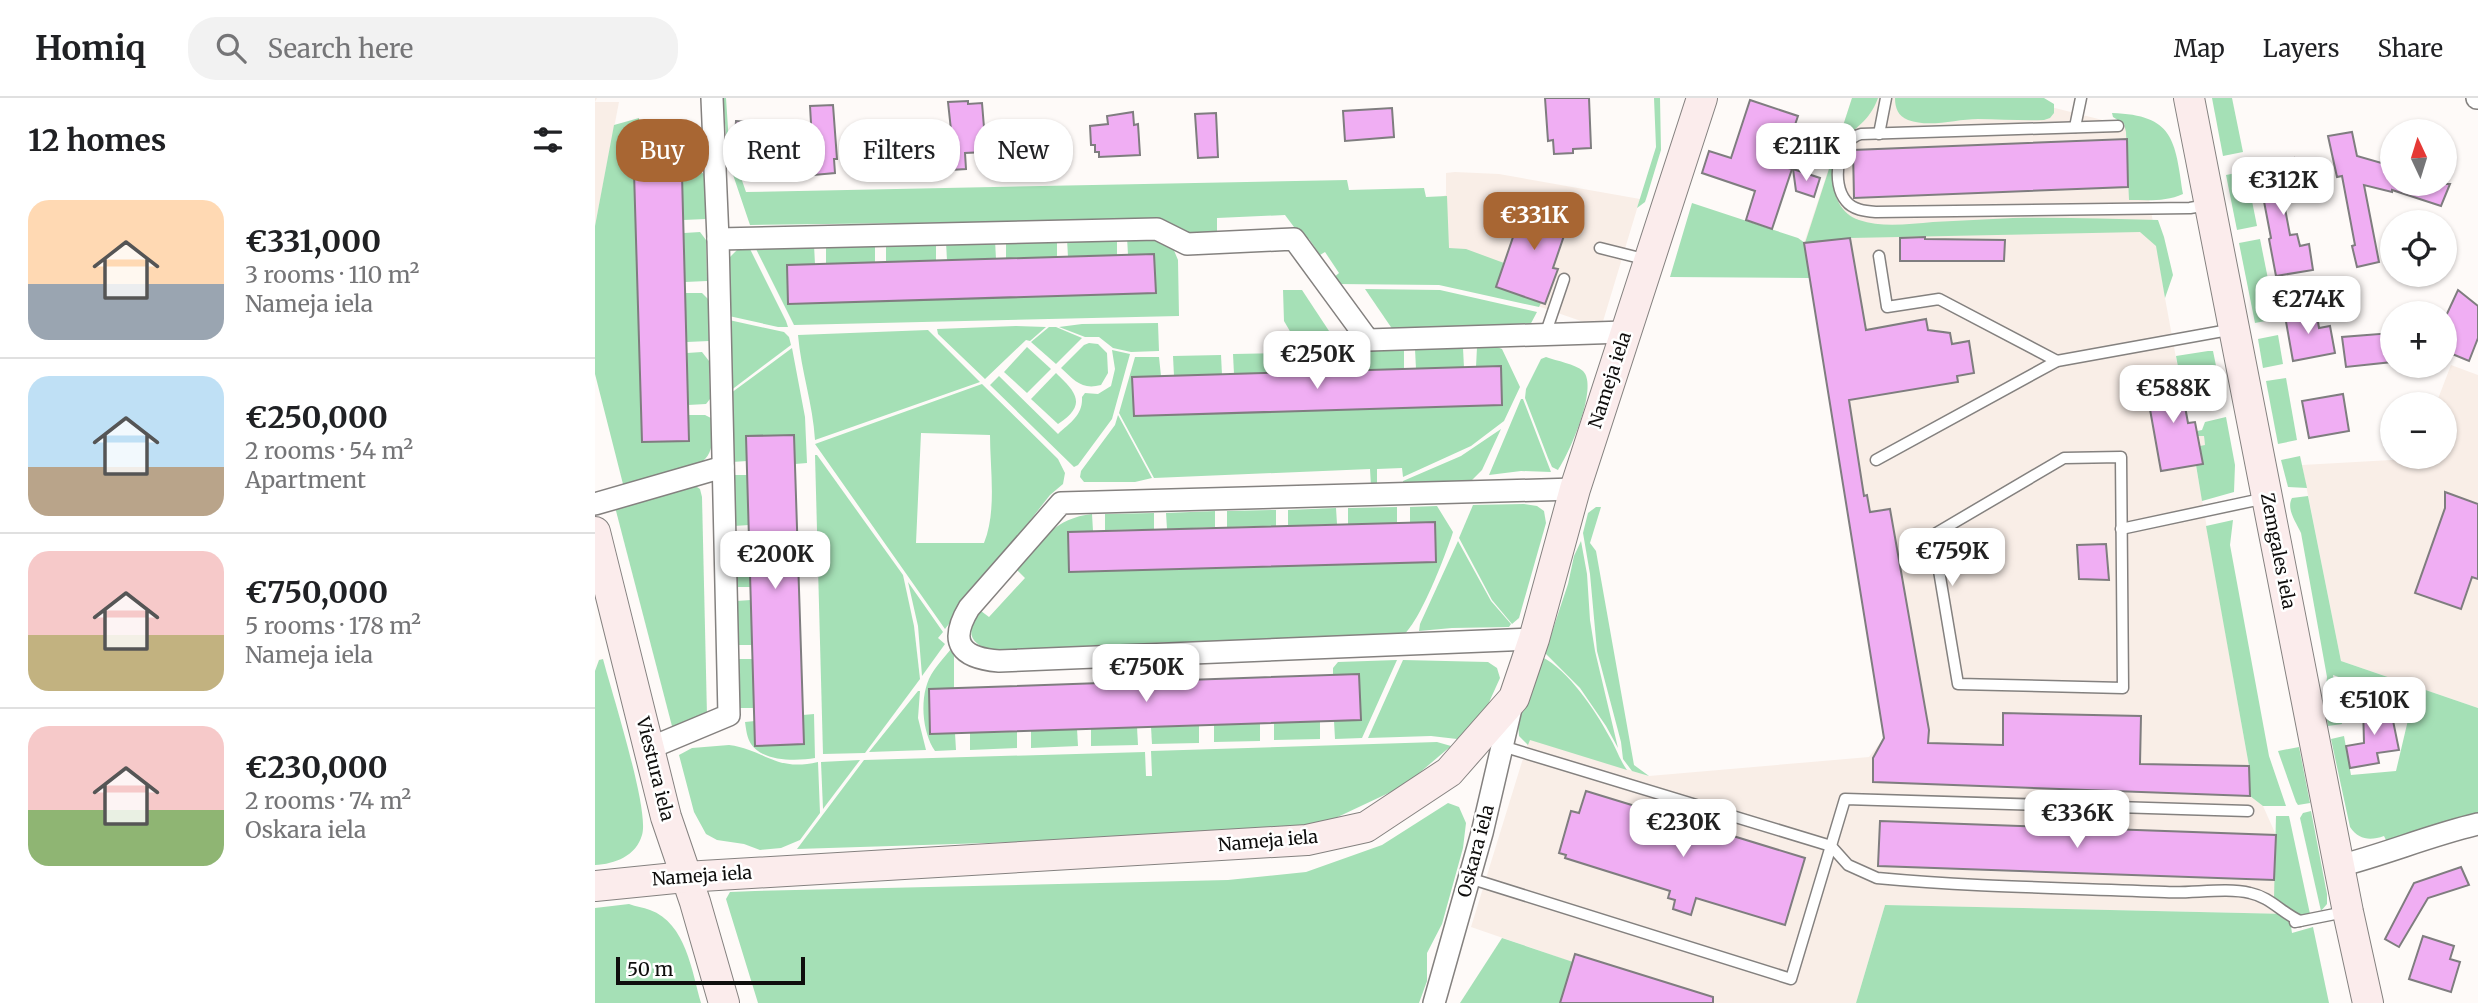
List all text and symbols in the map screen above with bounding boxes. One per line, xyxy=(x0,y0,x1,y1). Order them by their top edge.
search box xyxy=(188,17,678,80)
text: Homiq xyxy=(35,28,146,69)
icon: search xyxy=(212,29,250,67)
text: Search here xyxy=(268,32,413,65)
text: Map xyxy=(2174,33,2225,64)
text: Layers xyxy=(2263,33,2339,64)
text: Share xyxy=(2377,33,2443,64)
chip: Buy xyxy=(616,119,709,182)
chip: Rent xyxy=(723,119,825,182)
chip: Filters xyxy=(839,119,960,182)
chip: New xyxy=(974,119,1073,182)
north arrow xyxy=(2380,119,2457,196)
map controls xyxy=(2380,119,2457,469)
text: 12 homes xyxy=(28,121,166,159)
icon: filters xyxy=(529,121,567,159)
pin: €211K xyxy=(1757,123,1855,183)
text: €211K xyxy=(1772,131,1840,160)
pin: €312K xyxy=(2234,158,2332,217)
text: €312K xyxy=(2248,165,2318,194)
pin: €331K xyxy=(1485,192,1583,252)
text: €331K xyxy=(1499,200,1569,229)
button: locate xyxy=(2380,210,2457,287)
text: €331,000 xyxy=(245,222,381,260)
icon: home xyxy=(84,228,168,312)
text: 3 rooms · 110 m² xyxy=(245,260,419,289)
pin: €274K xyxy=(2259,276,2357,336)
text: €274K xyxy=(2272,284,2344,313)
text: Nameja iela xyxy=(245,289,373,318)
button: + xyxy=(2380,301,2457,378)
street label: Nameja iela xyxy=(1583,328,1636,431)
pin: €250K xyxy=(1268,331,1366,391)
text: €250K xyxy=(1279,339,1355,368)
pin: €588K xyxy=(2124,366,2222,425)
text: €588K xyxy=(2136,373,2210,402)
button: − xyxy=(2380,392,2457,469)
text: €250,000 xyxy=(245,398,388,436)
icon: home xyxy=(84,404,168,488)
text: 2 rooms · 54 m² xyxy=(245,436,413,465)
text: Apartment xyxy=(245,465,366,494)
street label: Zemgales iela xyxy=(2256,491,2301,611)
pin: €759K xyxy=(1903,528,2001,588)
pin: €200K xyxy=(726,532,824,591)
text: €759K xyxy=(1915,536,1989,565)
text: €200K xyxy=(736,539,814,568)
text: €750,000 xyxy=(245,573,388,611)
icon: home xyxy=(84,579,168,663)
text: 5 rooms · 178 m² xyxy=(245,611,421,640)
text: Nameja iela xyxy=(245,640,373,669)
pin: €750K xyxy=(1097,644,1195,704)
text: €750K xyxy=(1108,652,1184,681)
pin: €510K xyxy=(2325,678,2423,737)
text: €510K xyxy=(2339,685,2409,714)
street label: Viestura iela xyxy=(631,714,680,824)
text: €230,000 xyxy=(245,748,388,786)
icon: home xyxy=(84,754,168,838)
text: 2 rooms · 74 m² xyxy=(245,786,411,815)
pin: €336K xyxy=(2028,790,2126,850)
text: €336K xyxy=(2040,798,2114,827)
pin: €230K xyxy=(1634,800,1732,859)
street label: Oskara iela xyxy=(1452,802,1499,900)
text: €230K xyxy=(1646,807,1720,836)
text: Oskara iela xyxy=(245,815,366,844)
street label: Nameja iela xyxy=(1217,825,1319,856)
street label: Nameja iela xyxy=(651,861,753,890)
scale bar xyxy=(616,954,805,986)
text: 50 m xyxy=(627,957,673,981)

